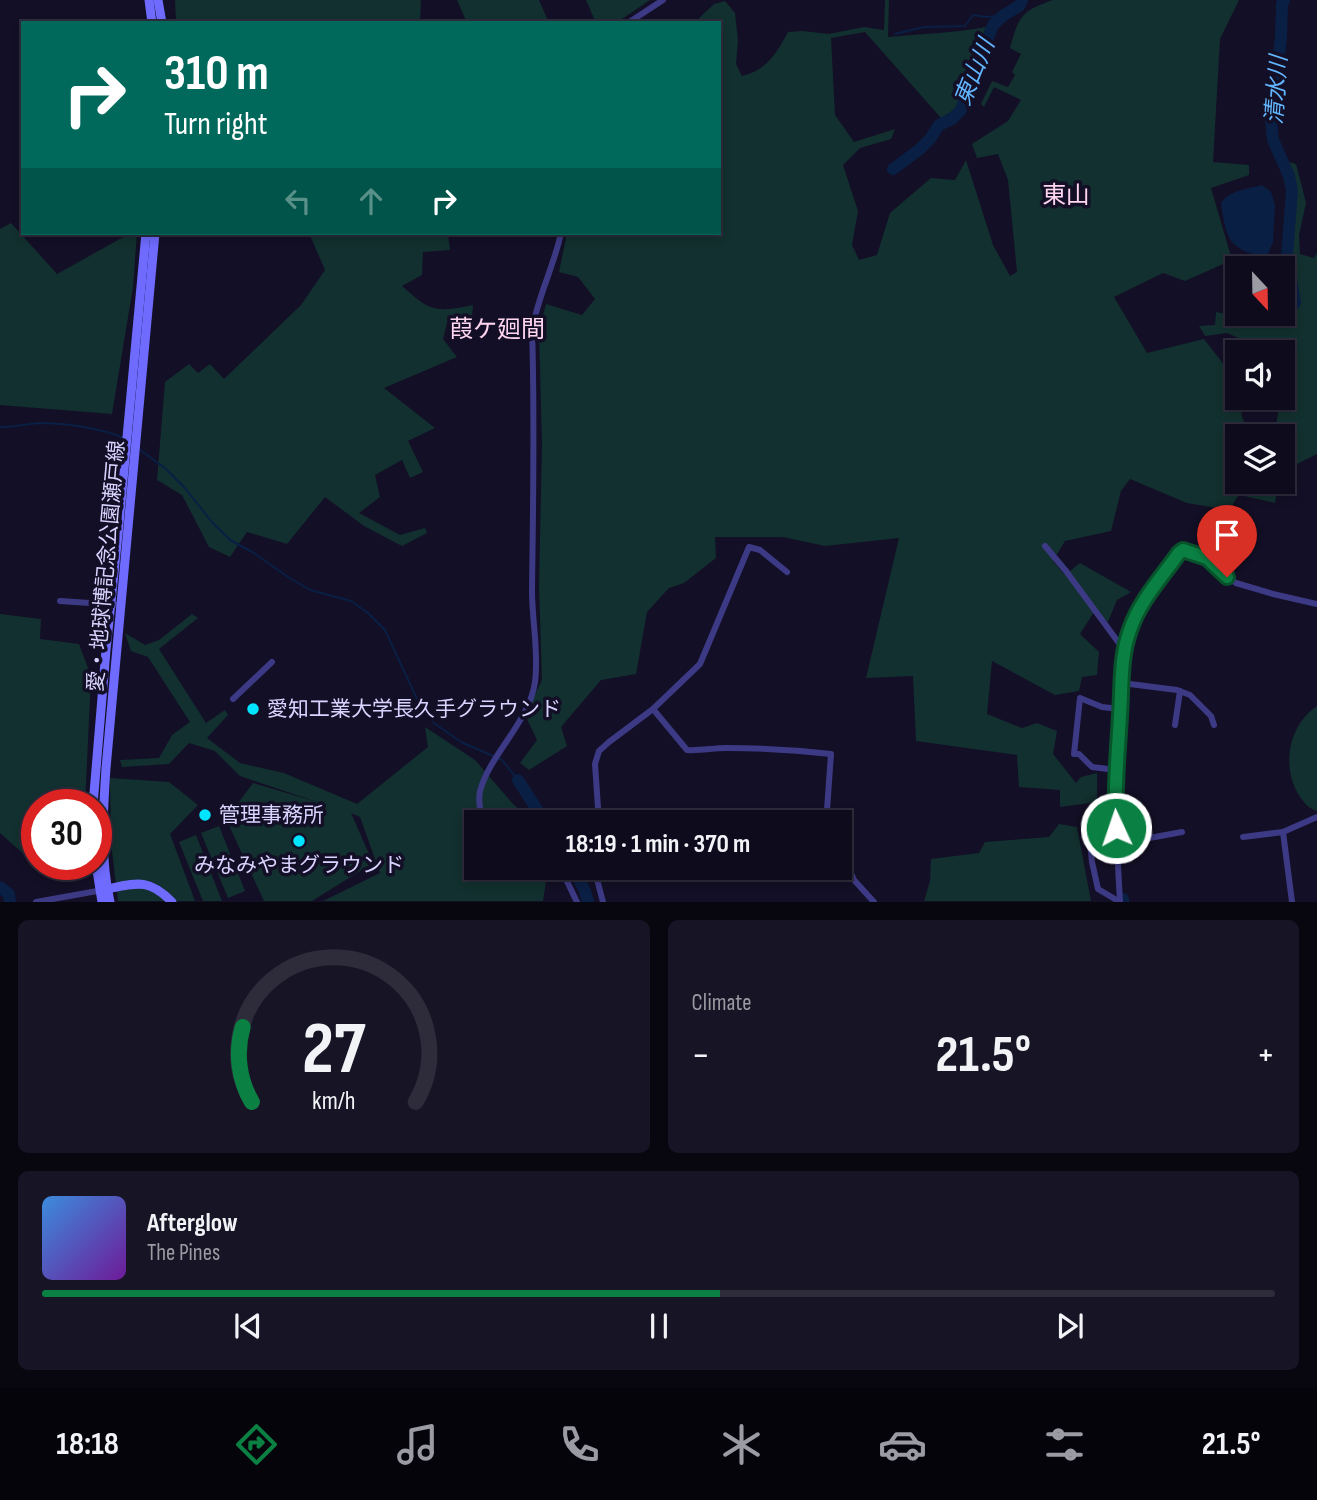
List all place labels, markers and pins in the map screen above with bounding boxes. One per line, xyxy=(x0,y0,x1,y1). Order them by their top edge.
pin xyxy=(1197,505,1257,577)
place label: 愛知工業大学長久手グラウンド xyxy=(267,697,561,722)
marker: 愛知工業大学長久手グラウンド xyxy=(245,701,261,717)
place label: 管理事務所 xyxy=(219,803,324,828)
marker: 管理事務所 xyxy=(197,807,213,823)
marker: みなみやまグラウンド xyxy=(291,833,307,849)
place label: みなみやまグラウンド xyxy=(194,853,404,878)

